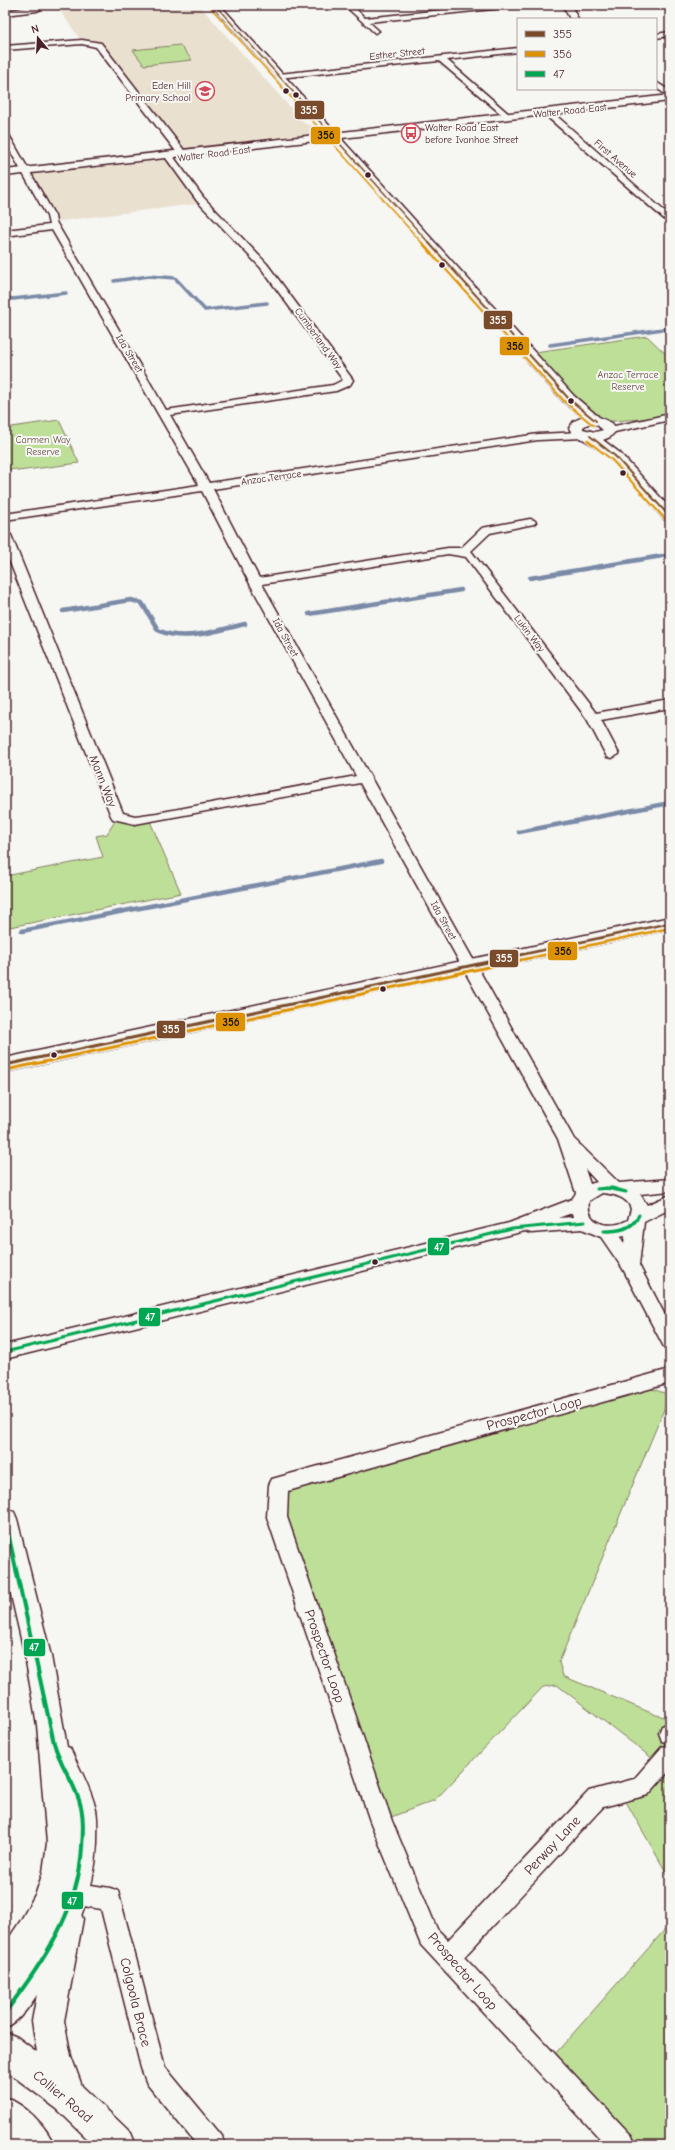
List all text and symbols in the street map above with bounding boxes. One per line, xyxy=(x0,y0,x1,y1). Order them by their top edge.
north arrow xyxy=(18,18,58,58)
legend xyxy=(517,18,657,90)
text: N xyxy=(30,22,40,36)
text: 355 xyxy=(553,27,572,41)
street label: Esther Street xyxy=(369,45,427,63)
text: 356 xyxy=(553,47,572,61)
text: 47 xyxy=(553,67,565,81)
place label: Eden Hill Primary School xyxy=(125,80,191,104)
school or university icon: Eden Hill Primary School xyxy=(194,80,216,102)
unlabelled marker xyxy=(281,86,291,96)
unlabelled marker xyxy=(291,90,301,100)
line badge: 355 xyxy=(294,100,325,120)
street label: Walter Road East xyxy=(533,101,608,121)
text: 355 xyxy=(300,104,318,117)
bus stop icon: Walter Road East before Ivanhoe Street xyxy=(400,122,422,144)
place label: Walter Road East before Ivanhoe Street xyxy=(425,122,519,146)
line badge: 356 xyxy=(310,126,341,145)
text: 356 xyxy=(317,129,335,142)
street label: First Avenue xyxy=(591,137,639,181)
street label: Walter Road East xyxy=(177,143,252,164)
unlabelled marker xyxy=(363,170,373,180)
unlabelled marker xyxy=(437,260,447,270)
street label: Cumberland Way xyxy=(292,306,345,372)
line badge: 355 xyxy=(483,310,513,330)
text: 355 xyxy=(489,314,507,327)
street label: Ida Street xyxy=(113,332,146,376)
line badge: 356 xyxy=(499,336,530,356)
text: 356 xyxy=(506,340,524,353)
park label: Anzac Terrace Reserve xyxy=(598,369,658,393)
unlabelled marker xyxy=(566,396,576,406)
park label: Carmen Way Reserve xyxy=(15,434,71,458)
street label: Anzac Terrace xyxy=(240,468,302,488)
unlabelled marker xyxy=(618,468,628,478)
street label: Lukin Way xyxy=(511,613,547,655)
street label: Ida Street xyxy=(270,616,301,660)
street label: Mann Way xyxy=(86,753,120,810)
street label: Ida Street xyxy=(428,899,459,943)
line badge: 356 xyxy=(547,941,578,961)
text: 356 xyxy=(554,945,572,958)
line badge: 355 xyxy=(489,949,519,968)
text: 355 xyxy=(495,952,513,965)
unlabelled marker xyxy=(378,984,388,994)
line badge: 356 xyxy=(215,1012,246,1032)
text: 356 xyxy=(222,1016,240,1029)
line badge: 355 xyxy=(156,1020,186,1039)
text: 355 xyxy=(162,1023,180,1036)
unlabelled marker xyxy=(49,1050,59,1060)
line badge: 47 xyxy=(427,1237,450,1256)
text: 47 xyxy=(434,1241,444,1254)
unlabelled marker xyxy=(370,1257,380,1267)
line badge: 47 xyxy=(138,1307,161,1327)
text: 47 xyxy=(145,1311,155,1324)
street label: Prospector Loop xyxy=(485,1393,584,1434)
street label: Prospector Loop xyxy=(301,1607,348,1705)
line badge: 47 xyxy=(23,1638,46,1657)
text: 47 xyxy=(29,1641,39,1654)
street label: Perway Lane xyxy=(521,1812,584,1879)
line badge: 47 xyxy=(61,1891,84,1910)
text: 47 xyxy=(67,1895,77,1908)
street label: Prospector Loop xyxy=(424,1929,501,2014)
street label: Colgoola Brace xyxy=(116,1956,155,2048)
street label: Collier Road xyxy=(29,2066,96,2126)

